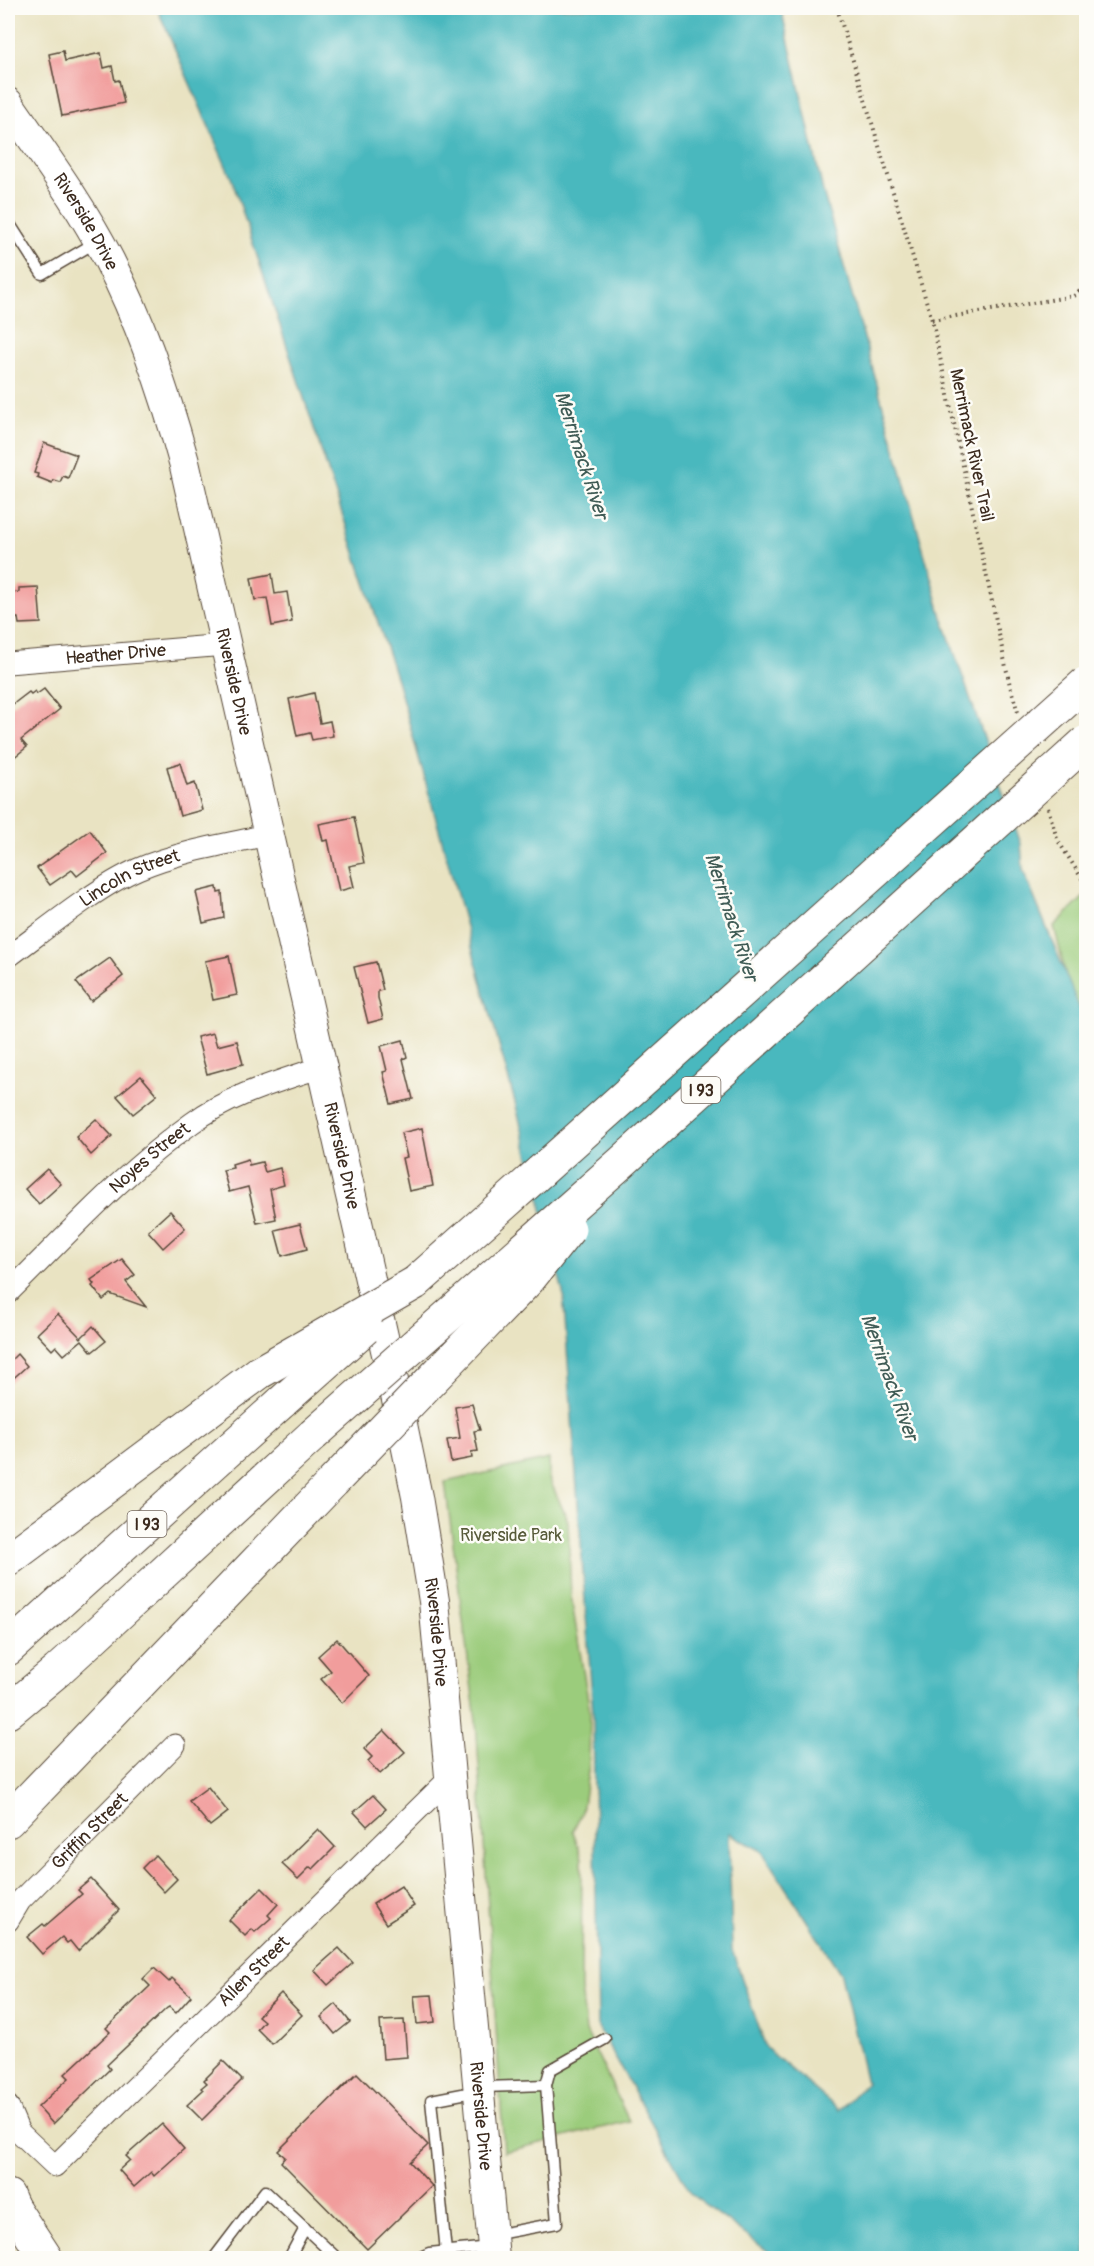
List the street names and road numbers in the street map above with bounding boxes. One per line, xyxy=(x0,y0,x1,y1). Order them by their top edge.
street label: Riverside Drive xyxy=(48,169,123,274)
street label: Merrimack River Trail xyxy=(944,367,999,524)
street label: Riverside Drive xyxy=(210,626,257,738)
street label: Heather Drive xyxy=(64,639,167,670)
street label: Lincoln Street xyxy=(75,844,183,913)
road number: I 93 xyxy=(682,1077,720,1103)
street label: Riverside Drive xyxy=(318,1100,365,1212)
street label: Noyes Street xyxy=(105,1117,195,1199)
road number: I 93 xyxy=(128,1511,166,1537)
street label: Riverside Drive xyxy=(418,1576,453,1687)
street label: Griffin Street xyxy=(47,1787,134,1875)
street label: Allen Street xyxy=(213,1930,295,2012)
street label: Riverside Drive xyxy=(464,2061,497,2171)

